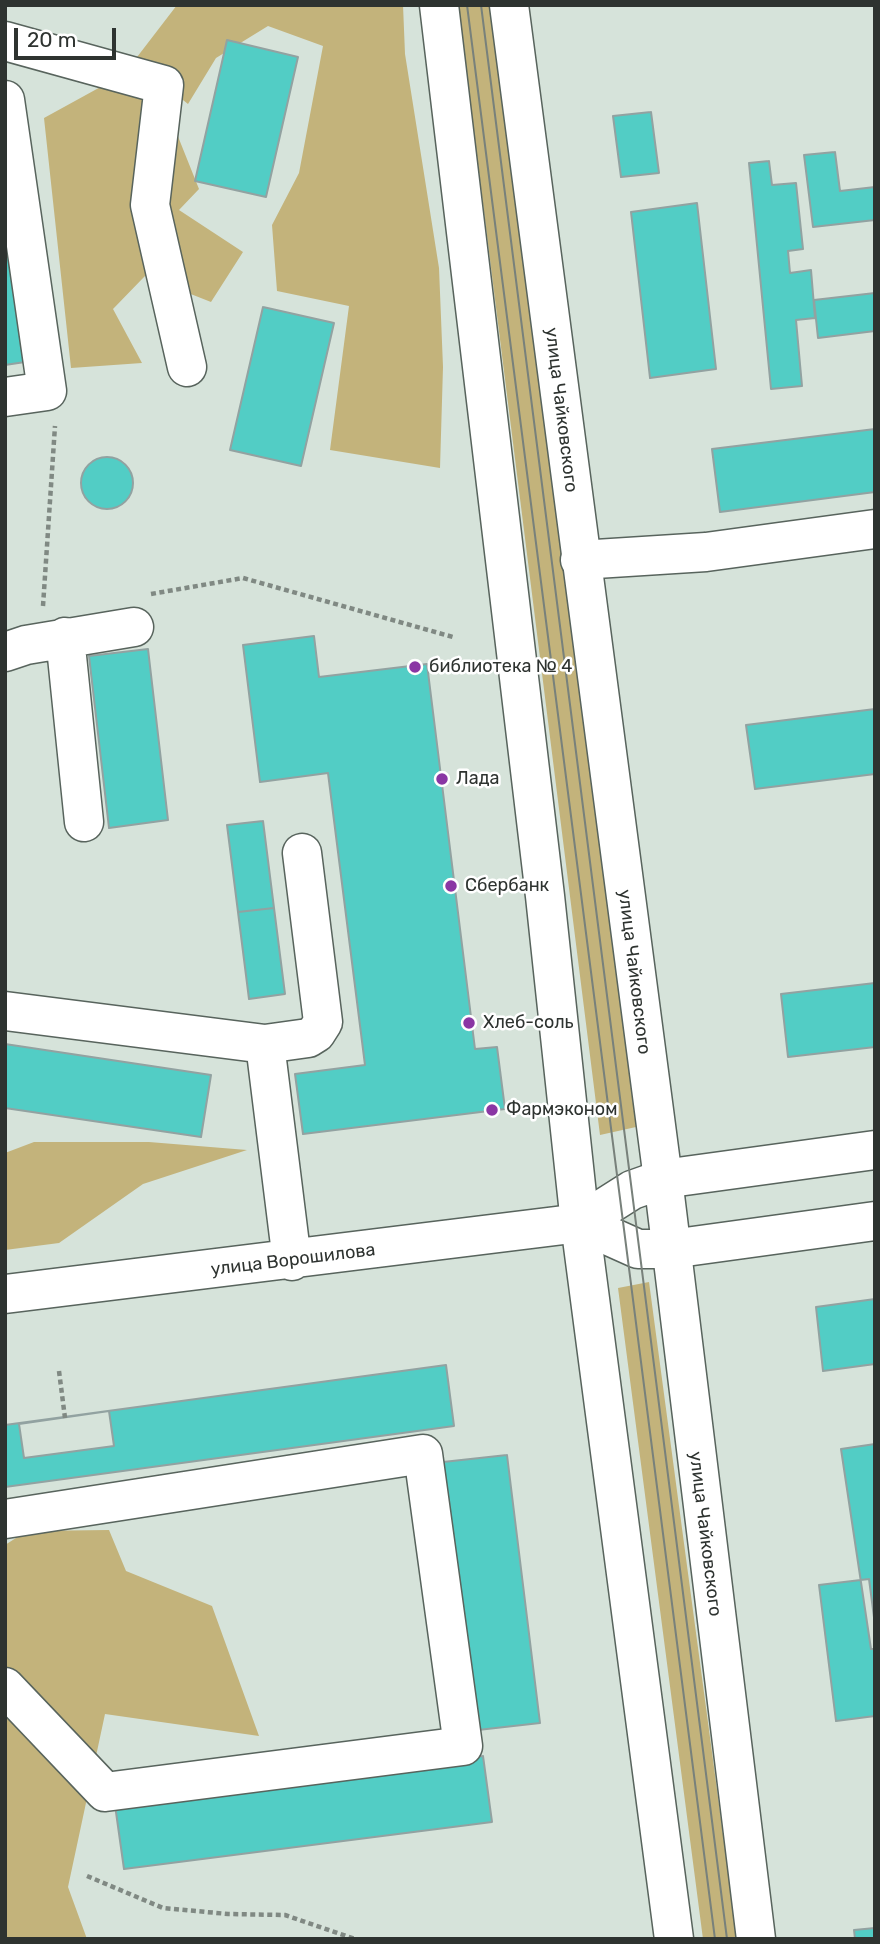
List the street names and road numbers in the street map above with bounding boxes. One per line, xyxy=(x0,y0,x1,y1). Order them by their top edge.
street label: улица Чайковского xyxy=(540,326,582,494)
street label: улица Чайковского xyxy=(613,888,655,1056)
street label: улица Ворошилова xyxy=(210,1239,376,1281)
street label: улица Чайковского xyxy=(684,1450,726,1618)

